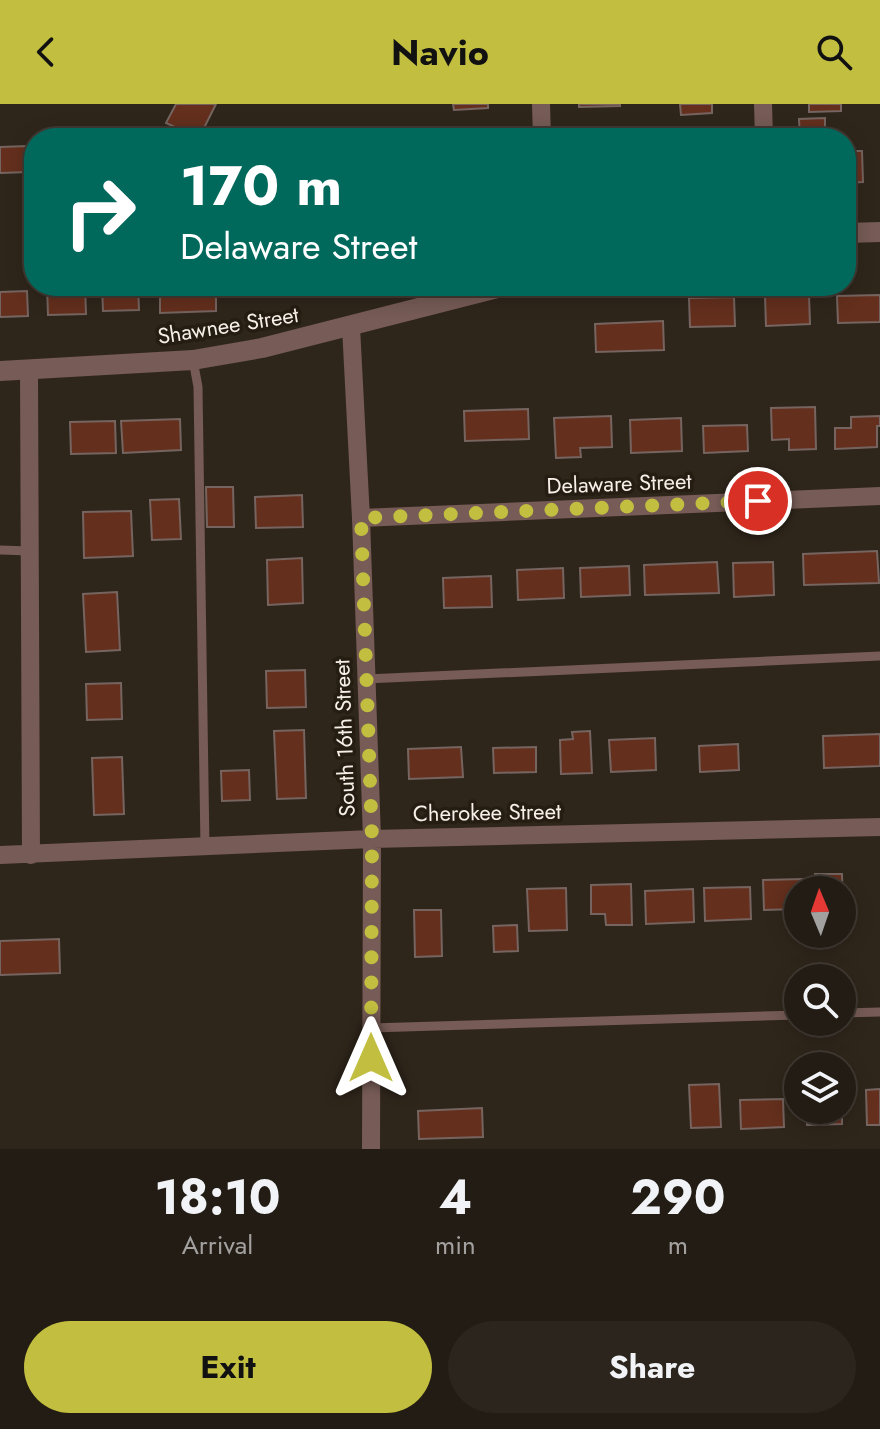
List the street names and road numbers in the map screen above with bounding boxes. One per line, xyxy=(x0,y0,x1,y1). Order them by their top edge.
street label: Shawnee Street xyxy=(155,298,302,352)
street label: Delaware Street xyxy=(546,464,693,502)
street label: South 16th Street xyxy=(325,658,363,817)
street label: Cherokee Street xyxy=(413,795,562,829)

